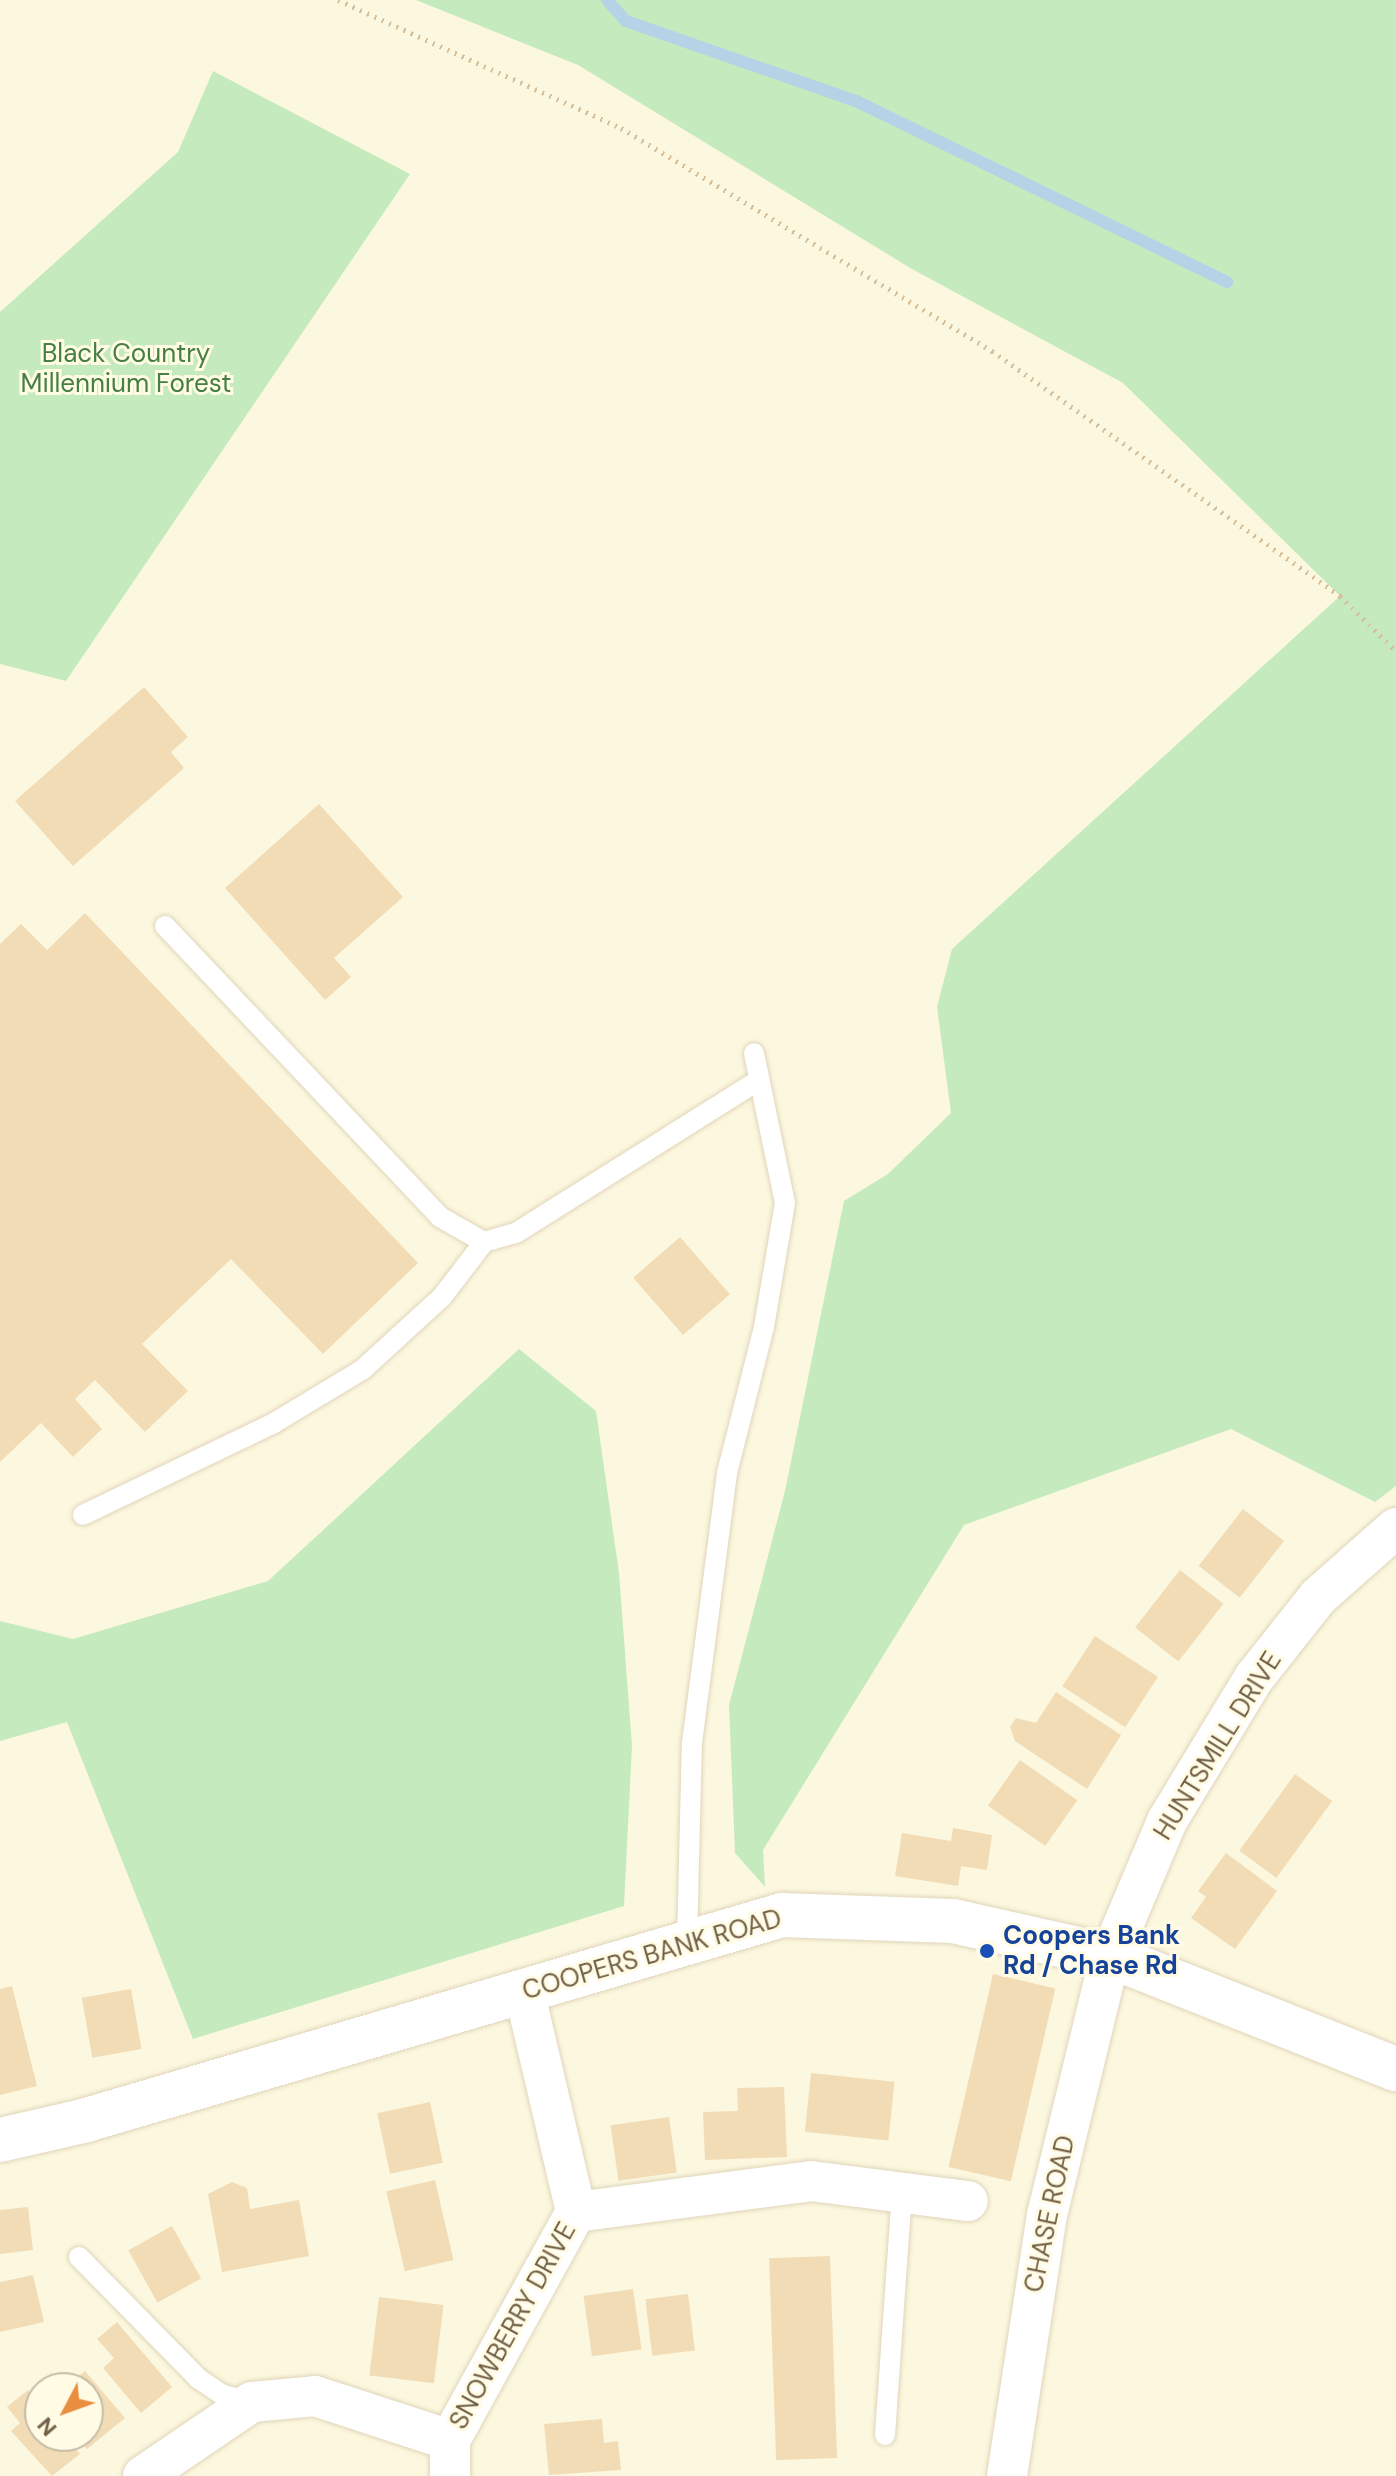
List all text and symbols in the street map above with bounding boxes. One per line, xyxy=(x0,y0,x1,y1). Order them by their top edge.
park label: Black Country Millennium Forest xyxy=(21,338,231,400)
street label: HUNTSMILL DRIVE xyxy=(1148,1646,1288,1846)
street label: COOPERS BANK ROAD xyxy=(519,1903,785,2007)
place label: Coopers Bank Rd / Chase Rd xyxy=(1003,1920,1180,1982)
marker: Coopers Bank Rd / Chase Rd xyxy=(978,1942,996,1960)
street label: CHASE ROAD xyxy=(1018,2133,1082,2295)
street label: SNOWBERRY DRIVE xyxy=(443,2217,583,2435)
north arrow xyxy=(24,2372,104,2452)
text: N xyxy=(31,2411,63,2442)

